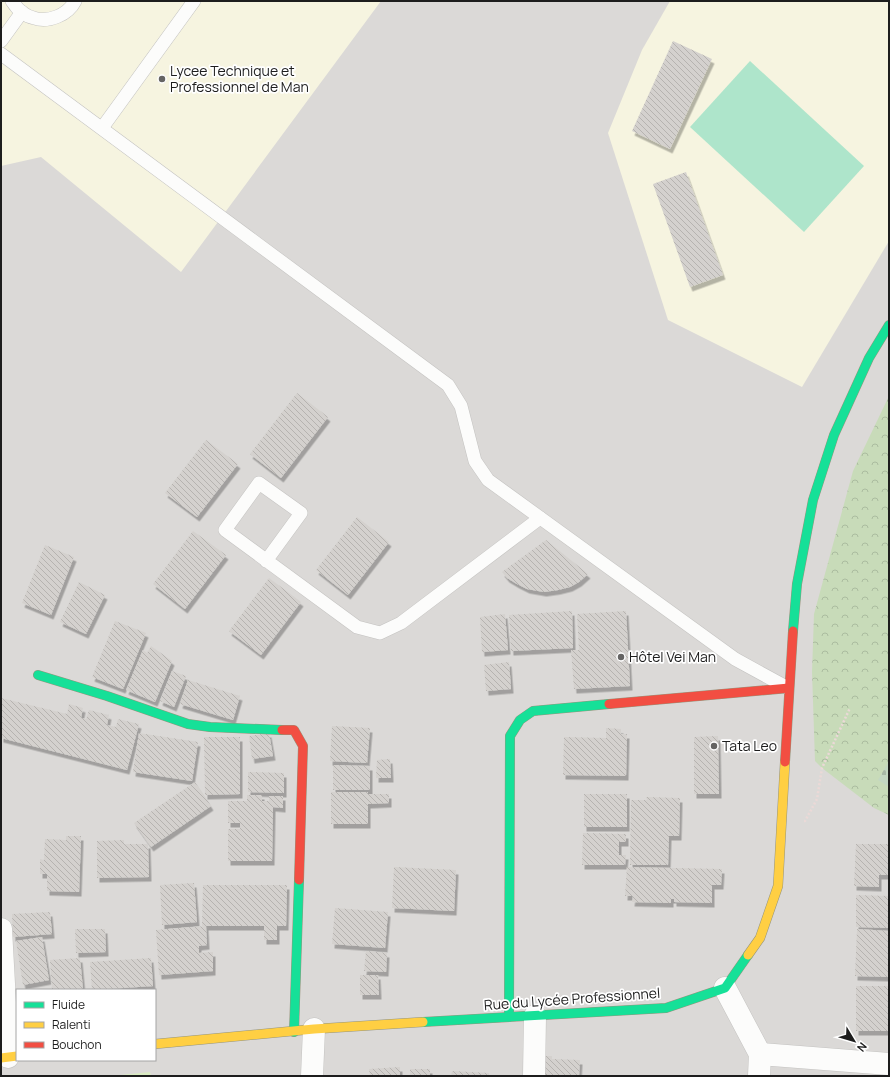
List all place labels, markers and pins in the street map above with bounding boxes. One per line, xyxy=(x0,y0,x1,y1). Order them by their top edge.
place label: Lycee Technique et Professionnel de Man xyxy=(170,61,309,96)
marker: Lycee Technique et Professionnel de Man xyxy=(157,74,167,84)
place label: Hôtel Vei Man xyxy=(629,647,716,666)
marker: Hôtel Vei Man xyxy=(616,652,626,662)
place label: Tata Leo xyxy=(722,736,777,755)
marker: Tata Leo xyxy=(709,741,719,751)

